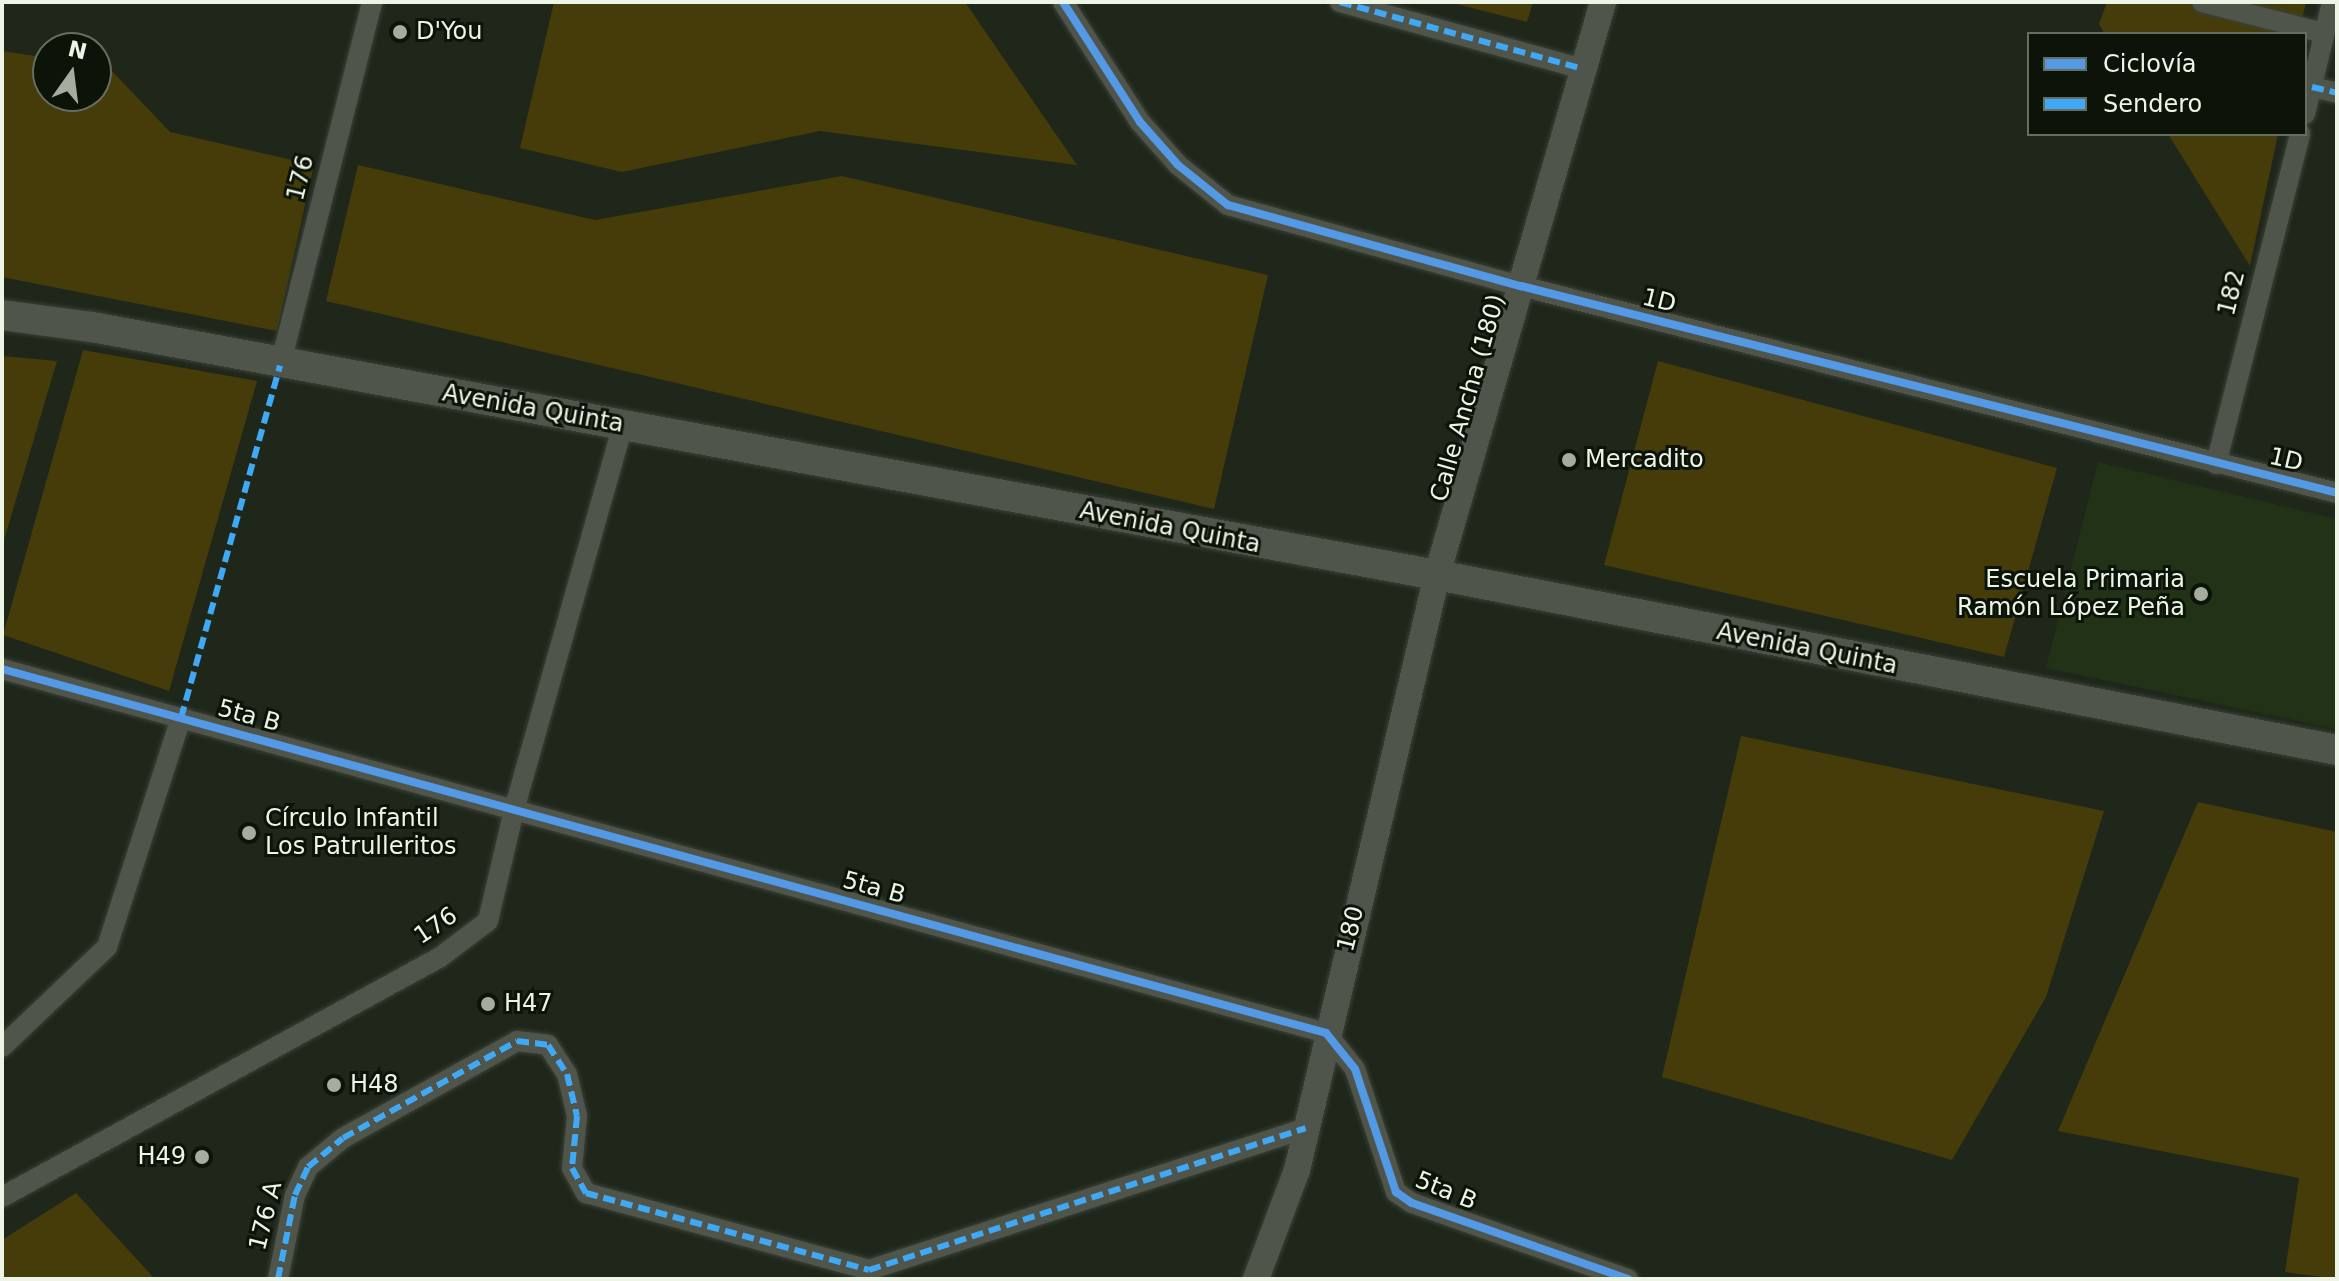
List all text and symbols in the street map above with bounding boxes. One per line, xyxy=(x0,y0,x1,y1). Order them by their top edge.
place label: D'You xyxy=(416,18,482,46)
marker: D'You xyxy=(391,23,409,41)
north arrow xyxy=(32,32,112,112)
legend xyxy=(2027,32,2307,136)
text: N xyxy=(65,36,89,65)
text: Ciclovía xyxy=(2103,50,2197,78)
text: Sendero xyxy=(2103,90,2202,118)
street label: 176 xyxy=(281,152,321,204)
street label: 182 xyxy=(2212,267,2252,319)
street label: 1D xyxy=(1639,283,1679,319)
street label: Calle Ancha (180) xyxy=(1425,291,1511,505)
street label: Avenida Quinta xyxy=(440,379,626,439)
street label: 1D xyxy=(2266,442,2306,478)
place label: Mercadito xyxy=(1585,446,1704,474)
marker: Mercadito xyxy=(1560,451,1578,469)
street label: Avenida Quinta xyxy=(1077,496,1263,560)
place label: Escuela Primaria Ramón López Peña xyxy=(1957,566,2185,622)
marker: Escuela Primaria Ramón López Peña xyxy=(2192,585,2210,603)
street label: Avenida Quinta xyxy=(1714,617,1900,681)
street label: 5ta B xyxy=(215,694,283,738)
place label: Círculo Infantil Los Patrulleritos xyxy=(265,805,457,861)
marker: Círculo Infantil Los Patrulleritos xyxy=(240,824,258,842)
street label: 5ta B xyxy=(840,866,908,910)
street label: 176 xyxy=(409,901,463,951)
street label: 180 xyxy=(1331,903,1371,955)
place label: H47 xyxy=(504,990,553,1018)
marker: H47 xyxy=(479,995,497,1013)
place label: H48 xyxy=(350,1071,399,1099)
marker: H48 xyxy=(325,1076,343,1094)
place label: H49 xyxy=(137,1143,186,1171)
marker: H49 xyxy=(193,1148,211,1166)
street label: 5ta B xyxy=(1411,1166,1481,1216)
street label: 176 A xyxy=(244,1179,288,1253)

